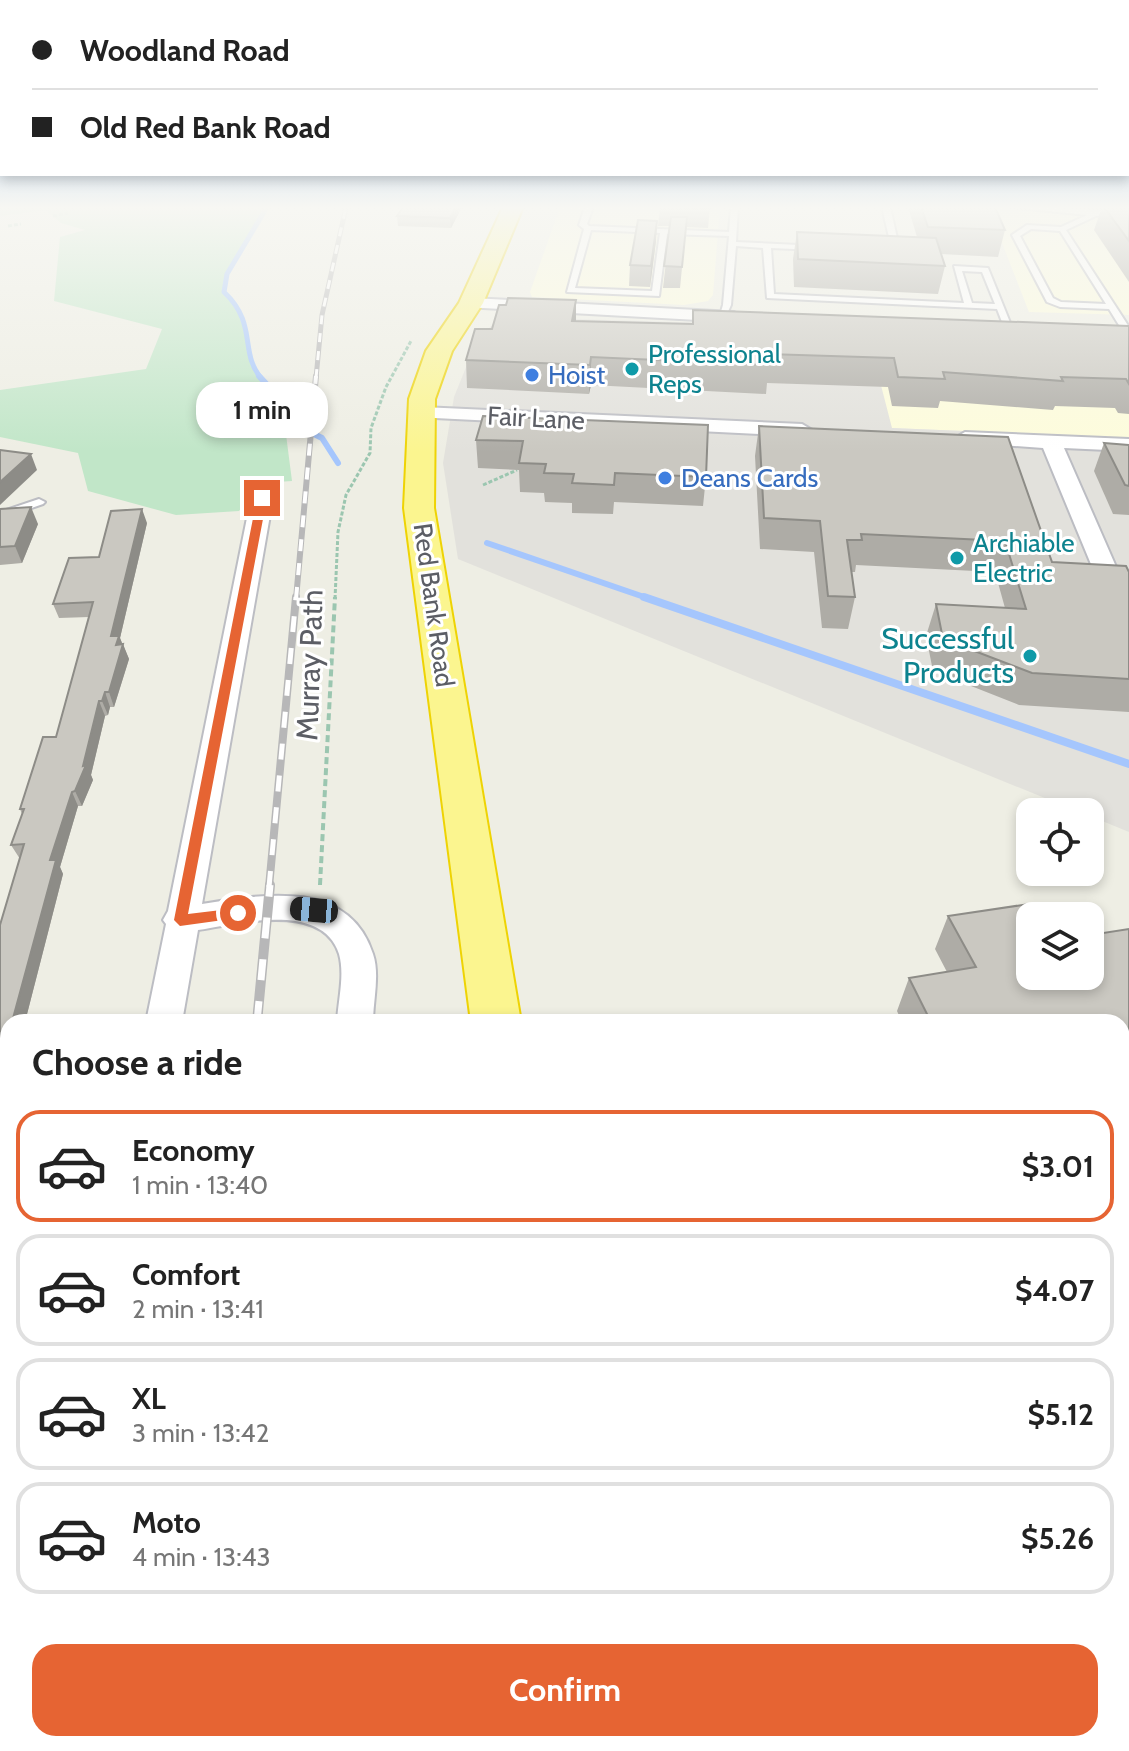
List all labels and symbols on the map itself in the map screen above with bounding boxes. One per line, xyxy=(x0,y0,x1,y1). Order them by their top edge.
place label: Professional Reps xyxy=(648,338,781,400)
place label: Hoist xyxy=(548,359,606,391)
marker: Professional Reps xyxy=(623,360,641,378)
marker: Hoist xyxy=(523,366,541,384)
callout: 1 min xyxy=(196,382,328,438)
street label: Fair Lane xyxy=(486,399,586,437)
place label: Deans Cards xyxy=(681,462,818,494)
marker: Deans Cards xyxy=(656,469,674,487)
route end xyxy=(244,480,280,516)
street label: Red Bank Road xyxy=(407,521,461,689)
place label: Archiable Electric xyxy=(973,527,1075,589)
marker: Archiable Electric xyxy=(948,549,966,567)
street label: Murray Path xyxy=(288,589,331,741)
place label: Successful Products xyxy=(881,620,1014,691)
marker: Successful Products xyxy=(1021,647,1039,665)
route start xyxy=(220,895,256,931)
car xyxy=(289,896,339,924)

